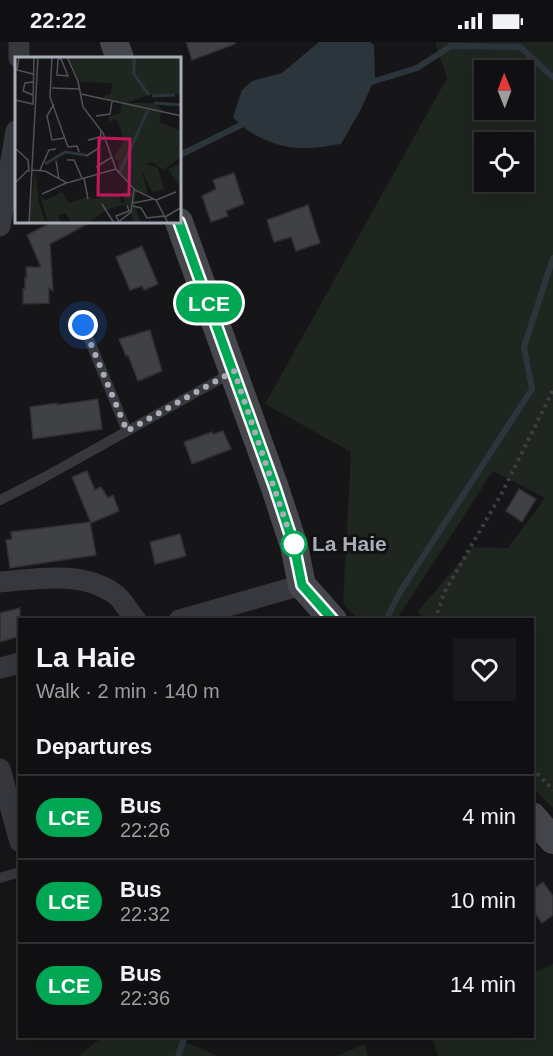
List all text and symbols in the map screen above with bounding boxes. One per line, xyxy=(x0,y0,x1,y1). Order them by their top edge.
text: 22:22 xyxy=(30,8,86,33)
inset map xyxy=(15,57,182,224)
north arrow xyxy=(474,60,534,120)
map controls xyxy=(474,60,534,192)
button: locate xyxy=(474,132,534,192)
line badge: LCE xyxy=(174,284,244,322)
text: LCE xyxy=(188,292,230,315)
your location xyxy=(68,310,98,340)
marker: La Haie xyxy=(281,531,307,557)
place label: La Haie xyxy=(312,532,387,555)
button: heart xyxy=(453,638,516,701)
text: La Haie xyxy=(36,642,136,673)
text: Walk · 2 min · 140 m xyxy=(36,680,220,702)
text: Departures xyxy=(36,734,152,759)
text: Bus xyxy=(120,793,162,818)
text: 4 min xyxy=(462,804,516,829)
text: LCE xyxy=(48,806,90,829)
text: 22:26 xyxy=(120,819,170,841)
text: Bus xyxy=(120,877,162,902)
text: 10 min xyxy=(450,888,516,913)
text: LCE xyxy=(48,890,90,913)
text: 22:32 xyxy=(120,903,170,925)
text: Bus xyxy=(120,961,162,986)
text: 14 min xyxy=(450,972,516,997)
text: LCE xyxy=(48,974,90,997)
text: 22:36 xyxy=(120,987,170,1009)

